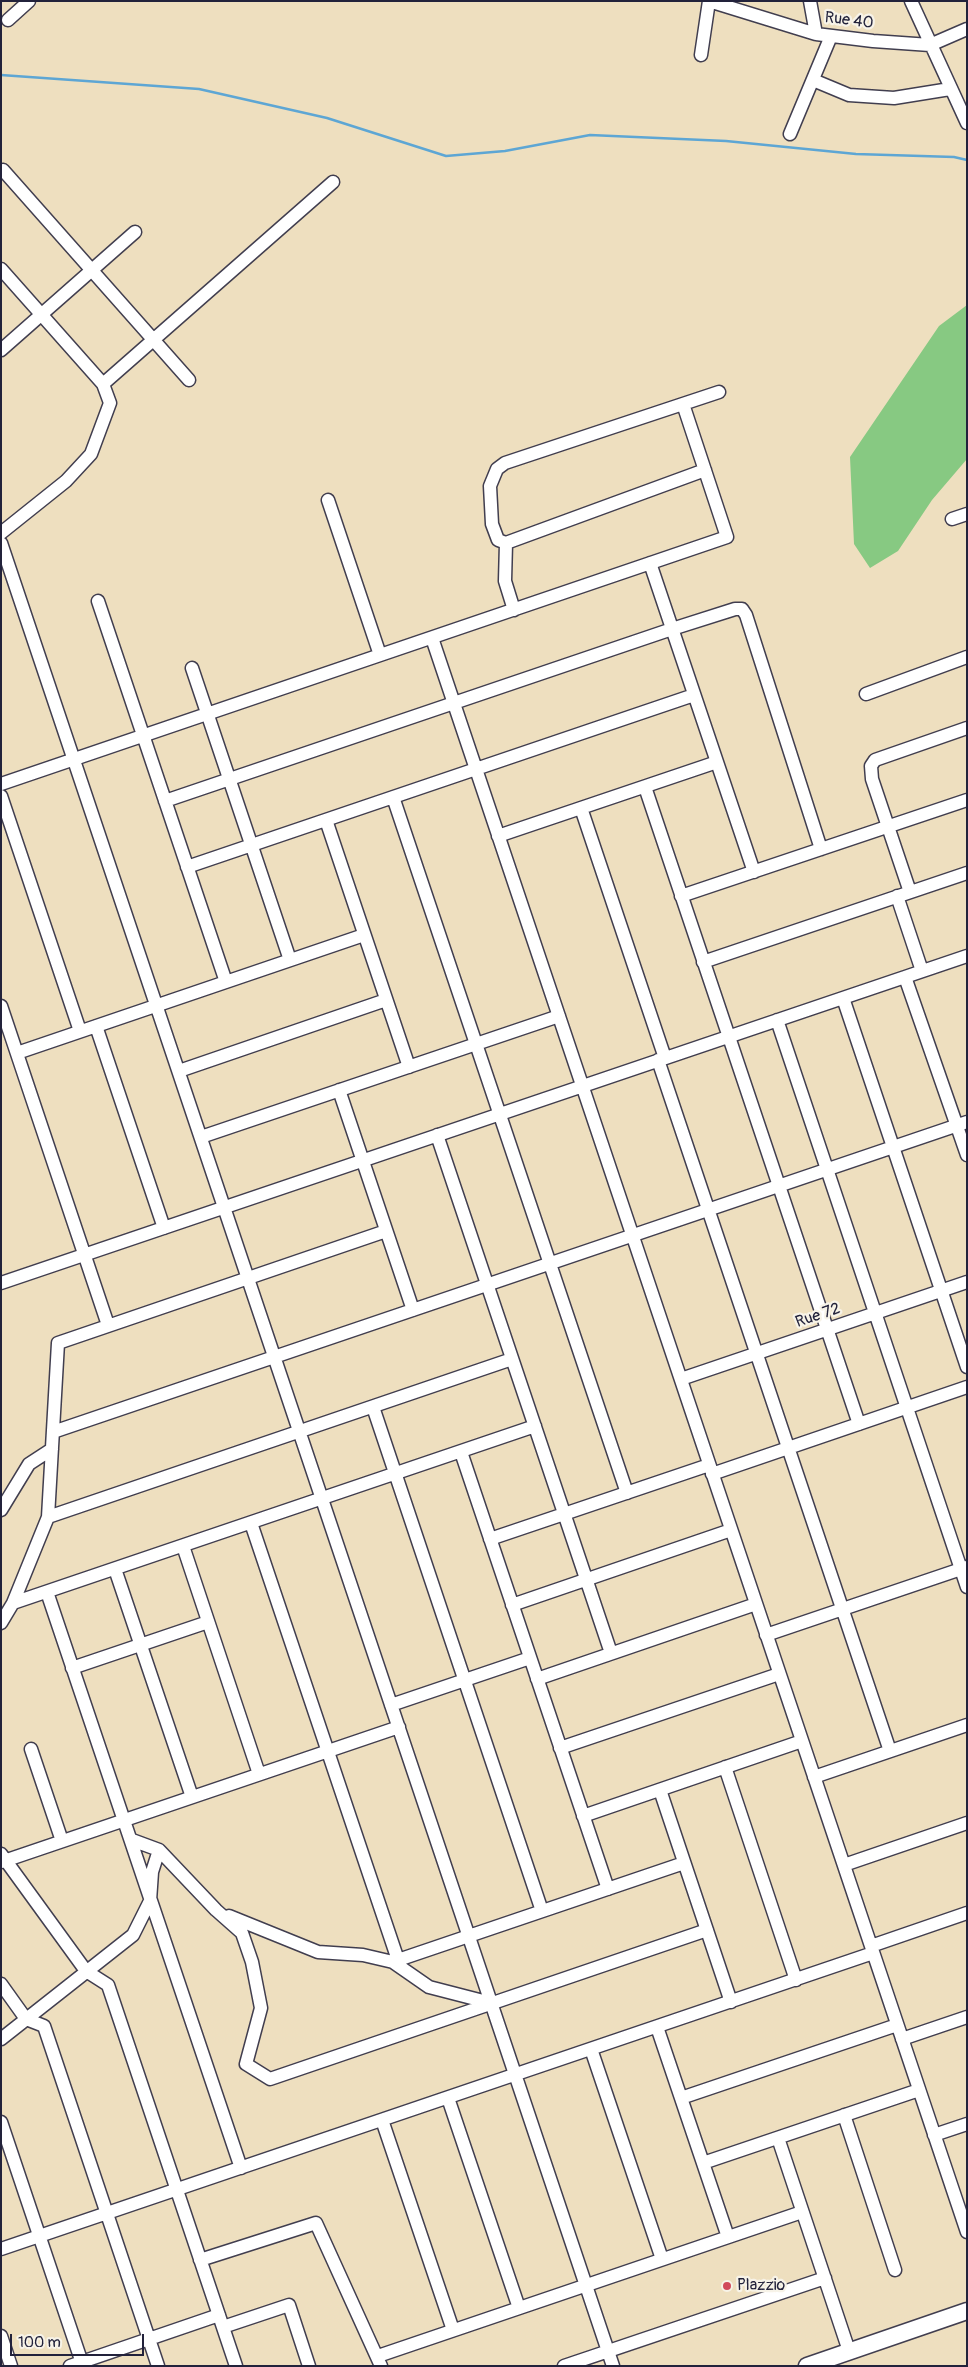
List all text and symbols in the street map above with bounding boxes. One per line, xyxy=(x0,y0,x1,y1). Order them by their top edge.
street label: Rue 40 xyxy=(824,8,874,34)
street label: Rue 72 xyxy=(793,1299,843,1333)
place label: Plazzio xyxy=(737,2276,785,2296)
marker: Plazzio xyxy=(721,2280,733,2292)
scale bar xyxy=(12,2324,146,2356)
text: 100 m xyxy=(18,2333,61,2352)

